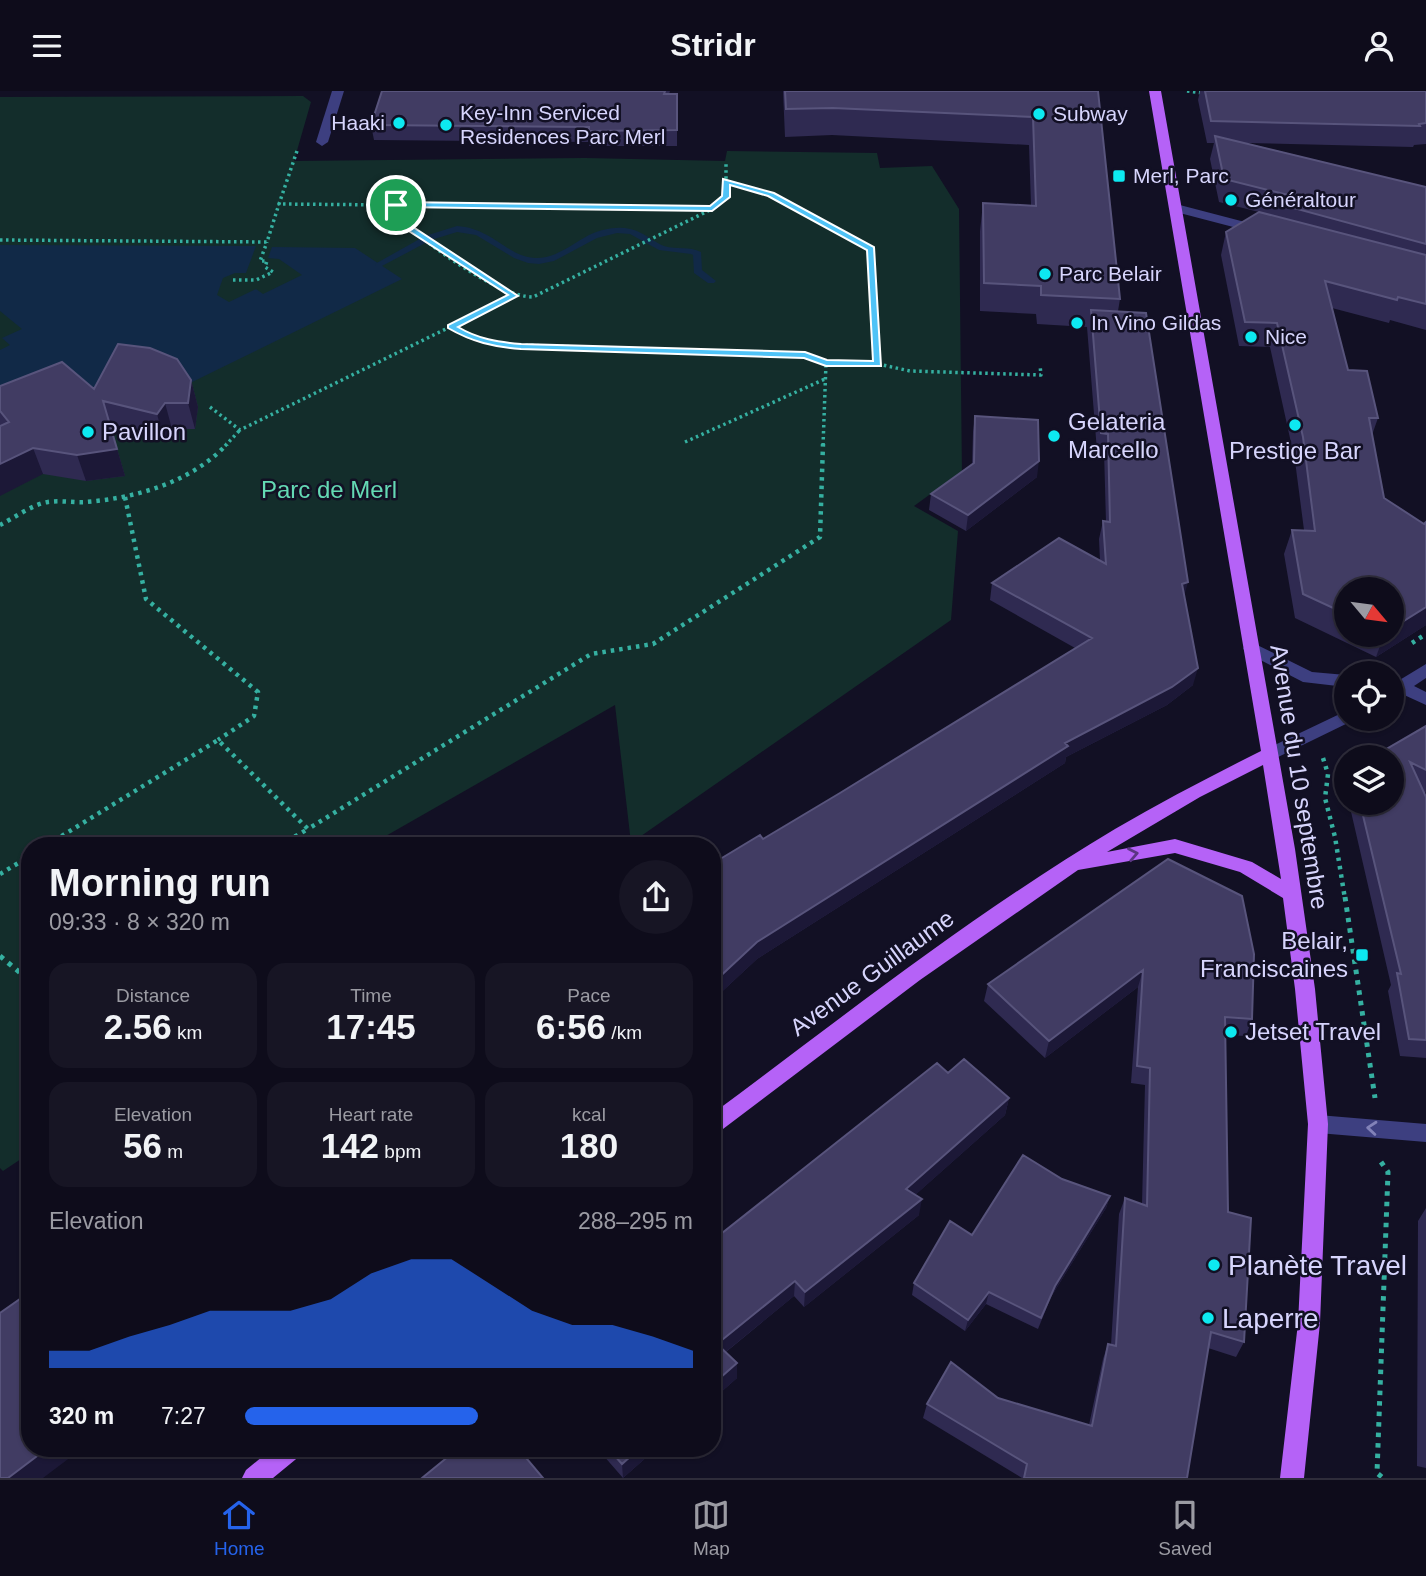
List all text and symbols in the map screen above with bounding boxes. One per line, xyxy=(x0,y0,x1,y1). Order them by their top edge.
icon: menu xyxy=(28,27,66,65)
text: Stridr xyxy=(670,27,756,63)
icon: person xyxy=(1360,27,1398,65)
place label: Key-Inn Serviced Residences Parc Merl xyxy=(460,101,665,148)
place label: Subway xyxy=(1053,102,1128,125)
marker: Subway xyxy=(1031,106,1047,122)
place label: Haaki xyxy=(331,111,385,134)
marker: Haaki xyxy=(391,115,407,131)
marker: Key-Inn Serviced Residences Parc Merl xyxy=(438,117,454,133)
place label: Merl, Parc xyxy=(1133,164,1229,187)
marker: Merl, Parc xyxy=(1111,168,1127,184)
pin xyxy=(366,175,426,235)
icon: arrive xyxy=(377,186,415,224)
place label: Généraltour xyxy=(1245,188,1356,211)
marker: Généraltour xyxy=(1223,192,1239,208)
place label: Parc Belair xyxy=(1059,262,1162,285)
marker: Parc Belair xyxy=(1037,266,1053,282)
place label: In Vino Gildas xyxy=(1091,311,1221,334)
marker: In Vino Gildas xyxy=(1069,315,1085,331)
place label: Nice xyxy=(1265,325,1307,348)
marker: Nice xyxy=(1243,329,1259,345)
place label: Gelateria Marcello xyxy=(1068,408,1166,463)
marker: Prestige Bar xyxy=(1287,417,1303,433)
place label: Pavillon xyxy=(102,418,186,445)
marker: Pavillon xyxy=(80,424,96,440)
marker: Gelateria Marcello xyxy=(1046,428,1062,444)
place label: Prestige Bar xyxy=(1229,437,1361,464)
park label: Parc de Merl xyxy=(261,476,397,503)
north arrow xyxy=(1334,577,1404,647)
map controls xyxy=(1334,577,1404,815)
street label: Avenue du 10 septembre xyxy=(1265,643,1334,911)
button: locate xyxy=(1334,661,1404,731)
button: layers xyxy=(1334,745,1404,815)
one-way arrow xyxy=(1127,847,1139,862)
button: share xyxy=(619,860,693,934)
text: Morning run xyxy=(49,862,271,904)
street label: Avenue Guillaume xyxy=(785,904,959,1041)
text: 09:33 · 8 × 320 m xyxy=(49,909,230,935)
place label: Belair, Franciscaines xyxy=(1200,927,1348,982)
marker: Belair, Franciscaines xyxy=(1354,947,1370,963)
text: Distance xyxy=(116,985,190,1006)
text: Time xyxy=(350,985,392,1006)
text: Pace xyxy=(567,985,611,1006)
text: 2.56 xyxy=(104,1007,172,1046)
text: 17:45 xyxy=(326,1007,416,1046)
text: 6:56 xyxy=(536,1007,606,1046)
place label: Jetset Travel xyxy=(1245,1018,1381,1045)
text: km xyxy=(172,1022,202,1043)
text: /km xyxy=(606,1022,642,1043)
marker: Jetset Travel xyxy=(1223,1024,1239,1040)
text: Elevation xyxy=(114,1104,192,1125)
text: Heart rate xyxy=(329,1104,413,1125)
text: kcal xyxy=(572,1104,606,1125)
one-way arrow xyxy=(1366,1121,1377,1136)
text: 56 xyxy=(123,1126,162,1165)
text: 142 xyxy=(321,1126,379,1165)
text: 180 xyxy=(560,1126,618,1165)
text: m xyxy=(162,1141,183,1162)
text: bpm xyxy=(379,1141,421,1162)
text: Elevation xyxy=(49,1208,144,1234)
text: 288–295 m xyxy=(578,1208,693,1234)
place label: Planète Travel xyxy=(1228,1250,1407,1281)
marker: Planète Travel xyxy=(1206,1257,1222,1273)
place label: Laperre xyxy=(1222,1303,1319,1334)
marker: Laperre xyxy=(1200,1310,1216,1326)
text: 320 m xyxy=(49,1403,114,1429)
text: 7:27 xyxy=(161,1403,206,1429)
tab: Home xyxy=(214,1496,265,1560)
tab: Map xyxy=(692,1496,730,1560)
tab: Saved xyxy=(1158,1496,1212,1560)

